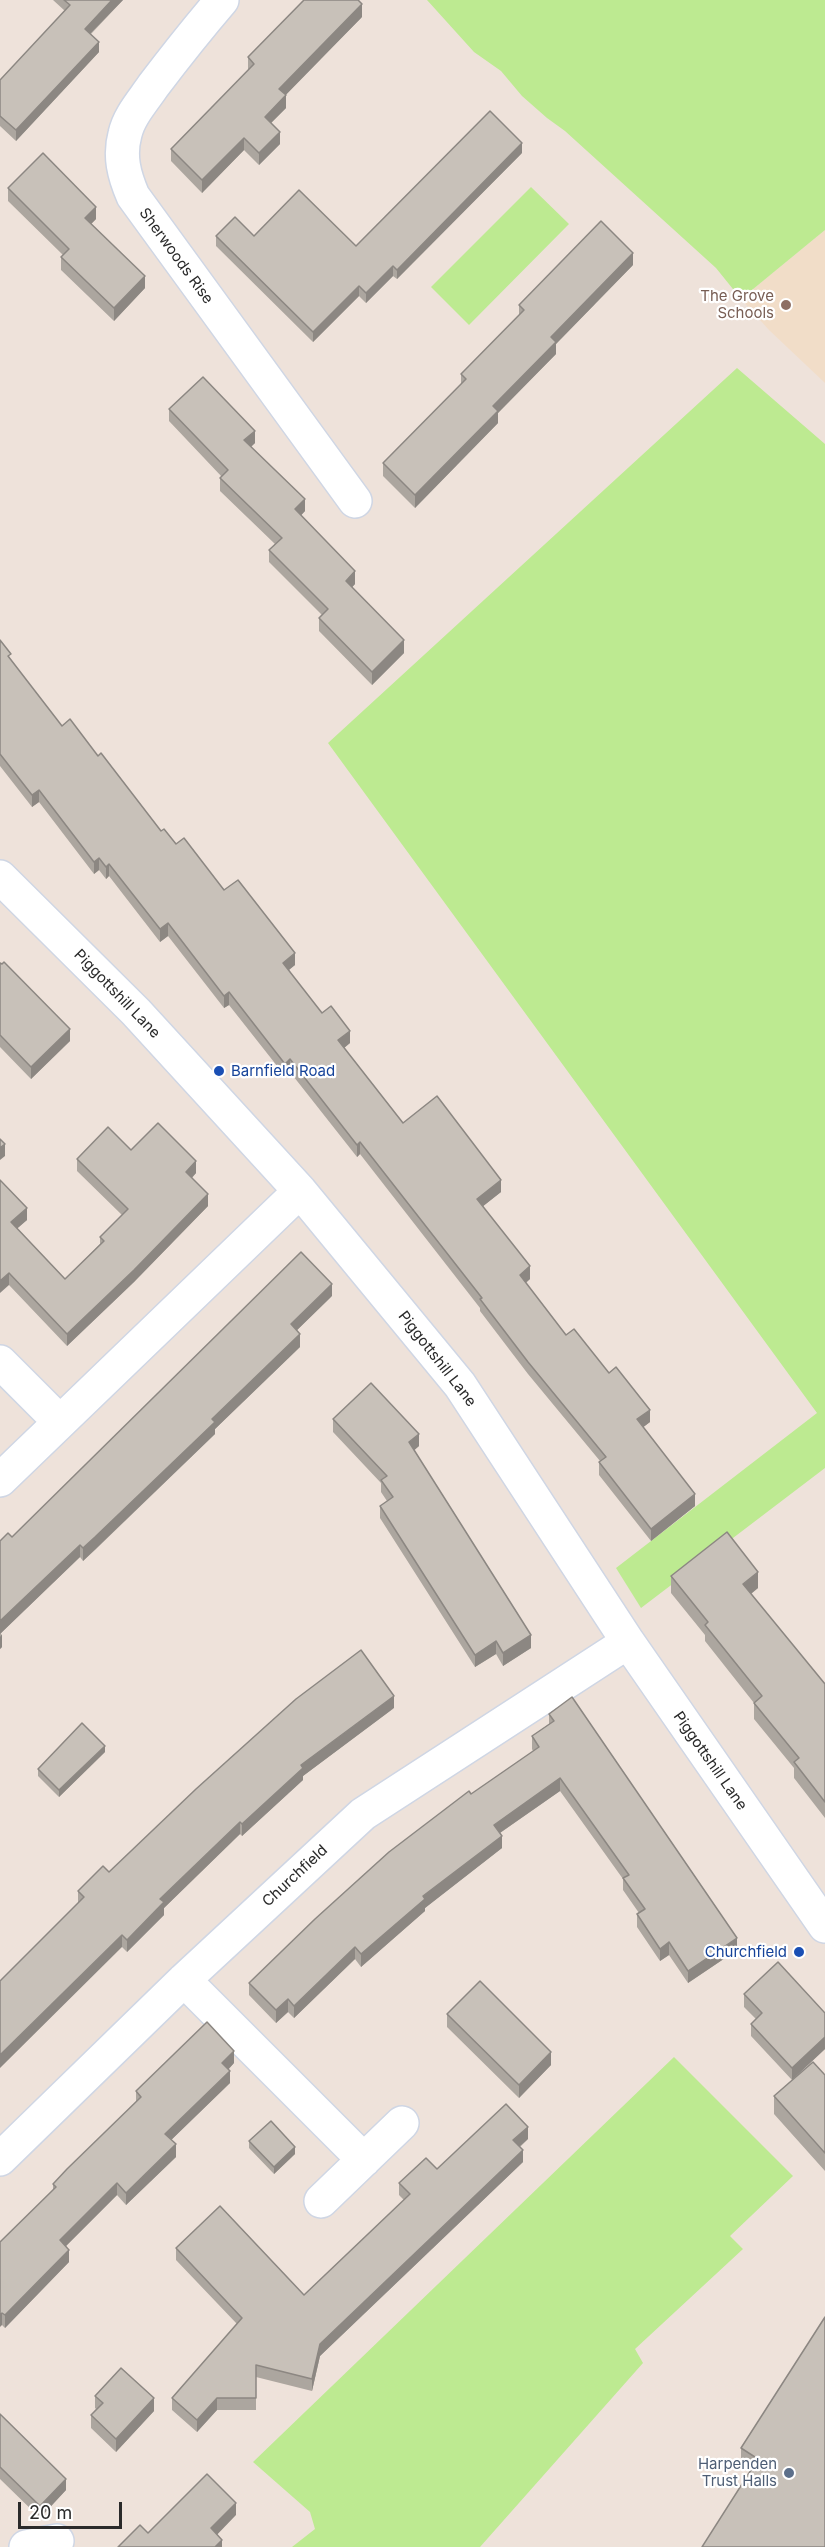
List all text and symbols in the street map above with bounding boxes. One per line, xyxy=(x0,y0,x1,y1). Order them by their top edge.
street label: Sherwoods Rise xyxy=(135,204,217,308)
place label: The Grove Schools xyxy=(700,287,774,322)
marker: The Grove Schools xyxy=(779,298,793,312)
street label: Piggottshill Lane xyxy=(70,946,164,1042)
place label: Barnfield Road xyxy=(231,1062,335,1080)
marker: Barnfield Road xyxy=(212,1064,226,1078)
street label: Piggottshill Lane xyxy=(394,1308,480,1410)
street label: Piggottshill Lane xyxy=(669,1708,751,1814)
street label: Churchfield xyxy=(259,1841,331,1911)
place label: Churchfield xyxy=(705,1943,787,1961)
marker: Churchfield xyxy=(792,1945,806,1959)
place label: Harpenden Trust Halls xyxy=(698,2455,777,2490)
marker: Harpenden Trust Halls xyxy=(782,2466,796,2480)
scale bar xyxy=(21,2490,124,2528)
text: 20 m xyxy=(29,2502,72,2523)

